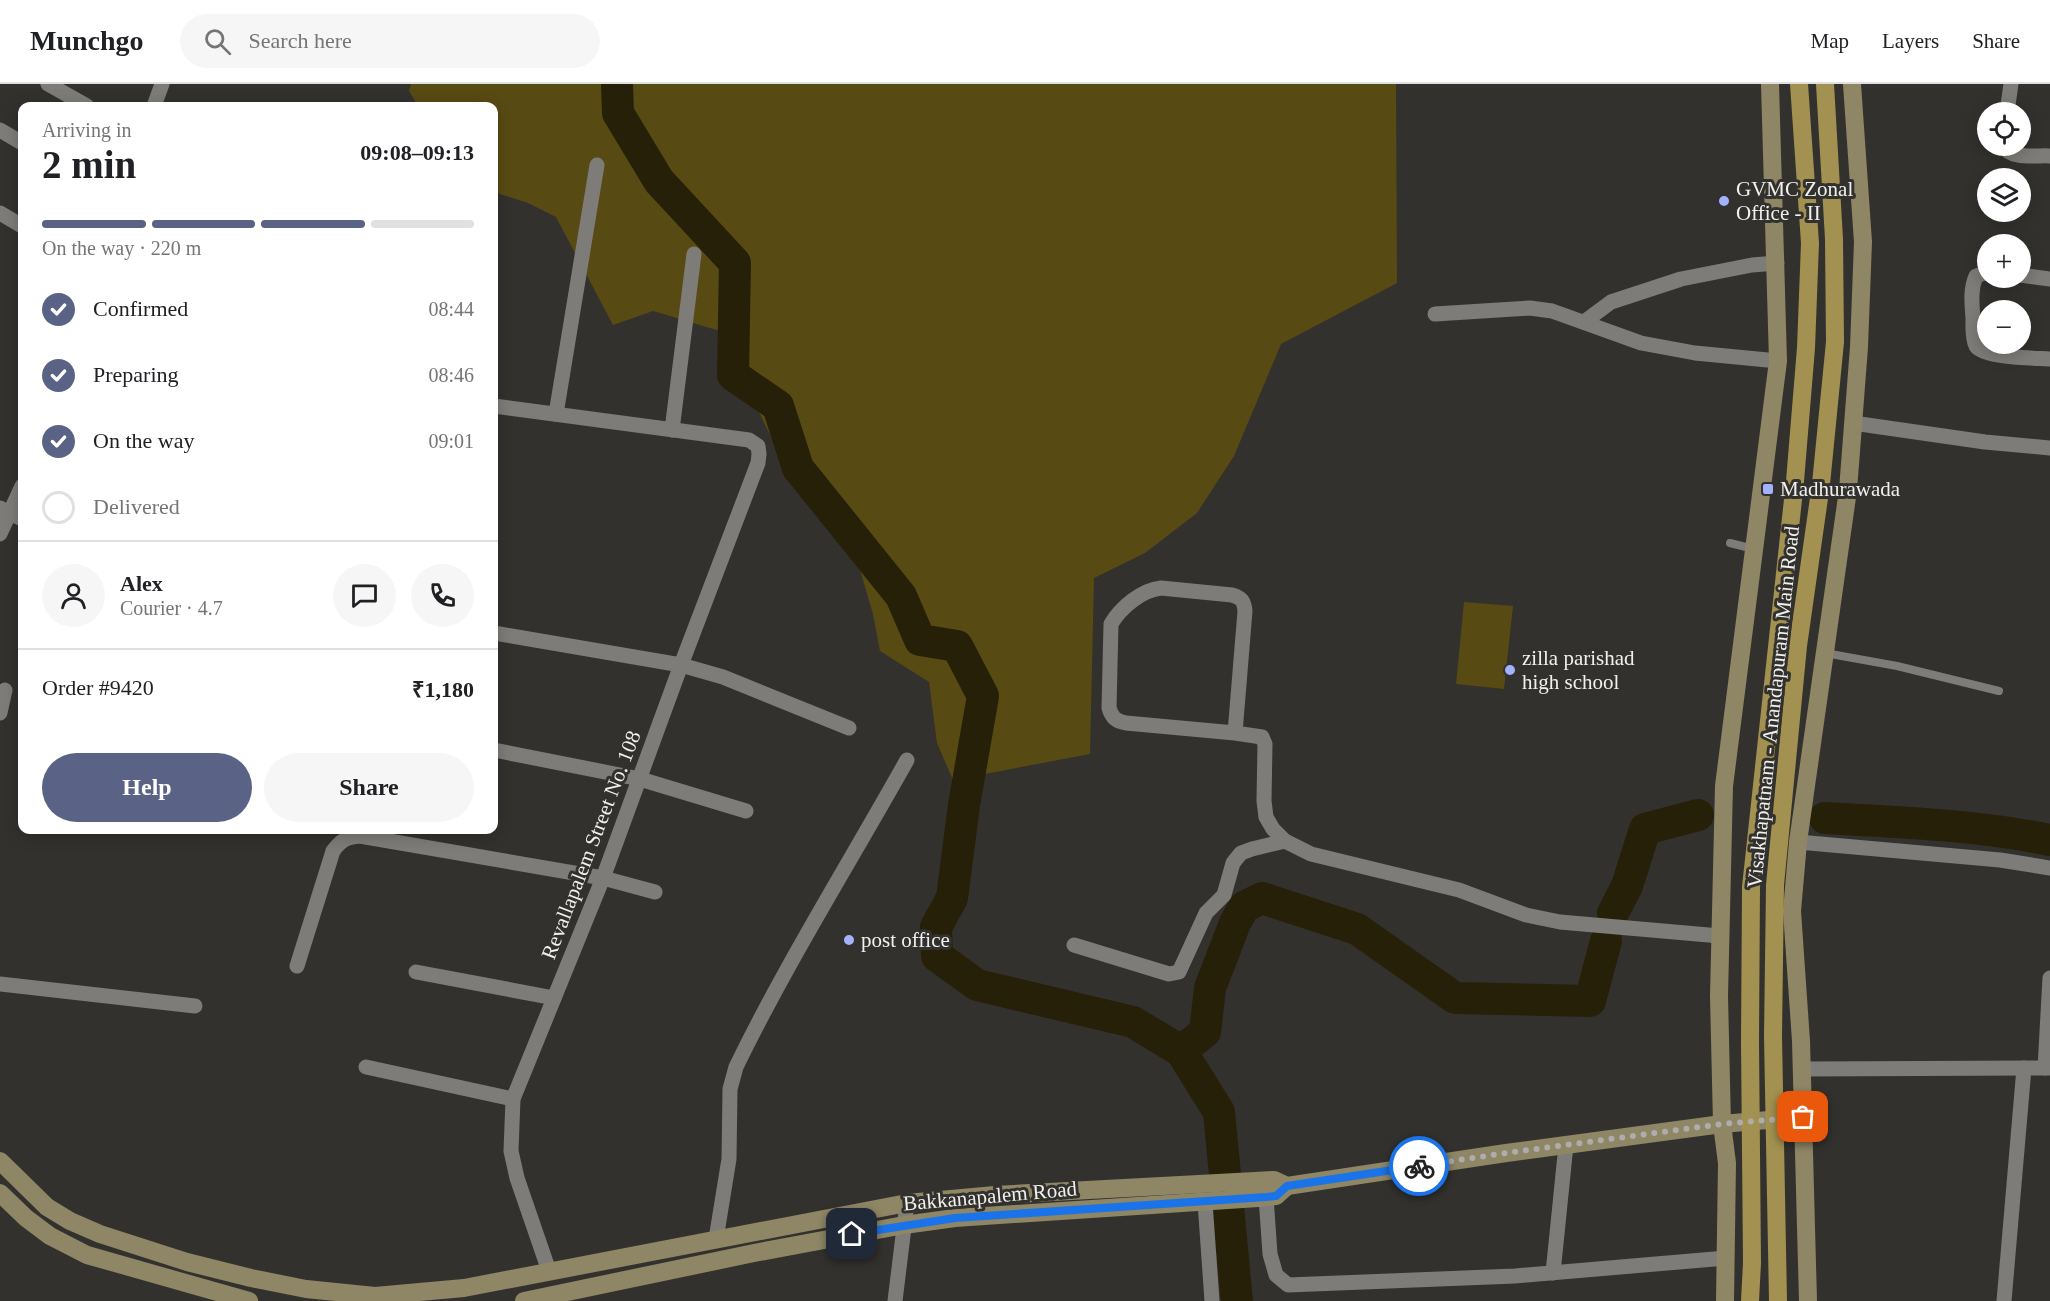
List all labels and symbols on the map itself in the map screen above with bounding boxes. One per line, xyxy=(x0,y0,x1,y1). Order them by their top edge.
place label: GVMC Zonal Office - II xyxy=(1736,177,1853,225)
marker: GVMC Zonal Office - II xyxy=(1717,194,1731,208)
place label: Madhurawada xyxy=(1780,477,1901,501)
marker: Madhurawada xyxy=(1761,482,1775,496)
street label: Visakhapatnam - Anandapuram Main Road xyxy=(1742,524,1804,889)
place label: zilla parishad high school xyxy=(1522,646,1635,694)
marker: zilla parishad high school xyxy=(1503,663,1517,677)
street label: Revallapalem Street No. 108 xyxy=(536,727,646,963)
place label: post office xyxy=(861,928,950,952)
marker: post office xyxy=(842,933,856,947)
pin xyxy=(1777,1091,1828,1142)
courier xyxy=(1389,1136,1449,1196)
street label: Bakkanapalem Road xyxy=(902,1176,1078,1216)
pin xyxy=(826,1208,877,1259)

